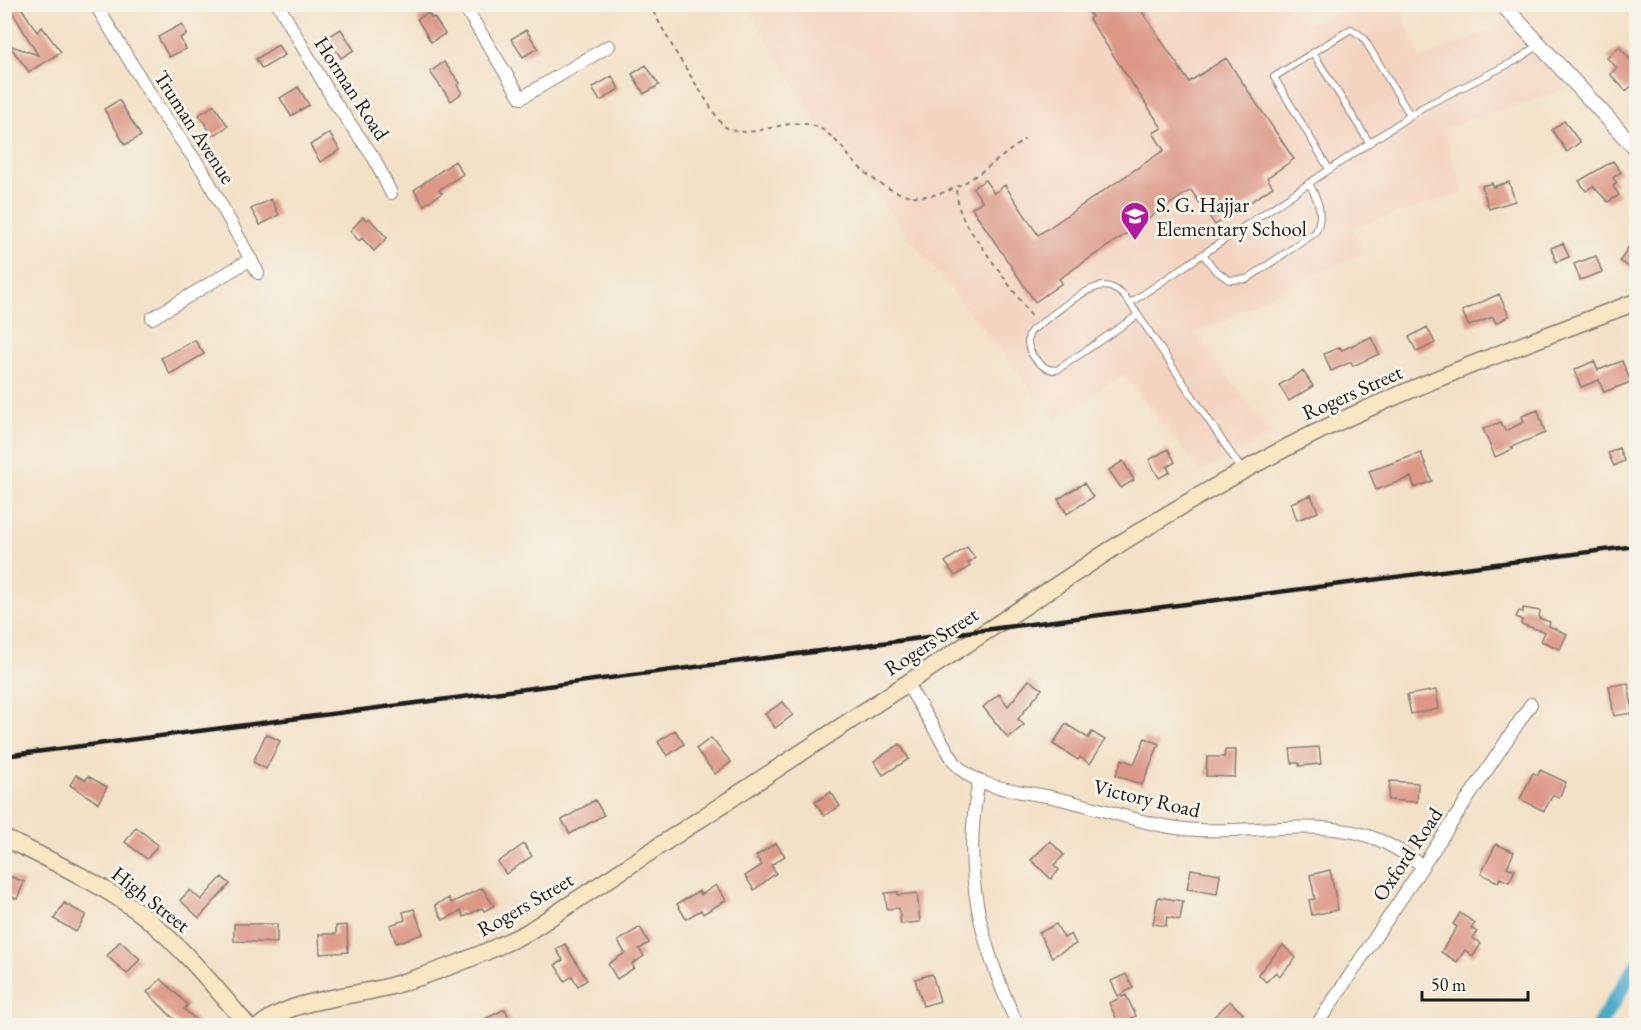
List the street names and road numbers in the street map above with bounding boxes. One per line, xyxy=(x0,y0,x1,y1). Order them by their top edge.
street label: Horman Road xyxy=(308,31,396,145)
street label: Truman Avenue xyxy=(148,65,242,189)
street label: Rogers Street xyxy=(1298,358,1407,426)
street label: Rogers Street xyxy=(879,600,983,681)
street label: Victory Road xyxy=(1091,773,1203,823)
street label: Oxford Road xyxy=(1366,802,1448,906)
street label: High Street xyxy=(106,860,196,938)
street label: Rogers Street xyxy=(472,865,578,942)

